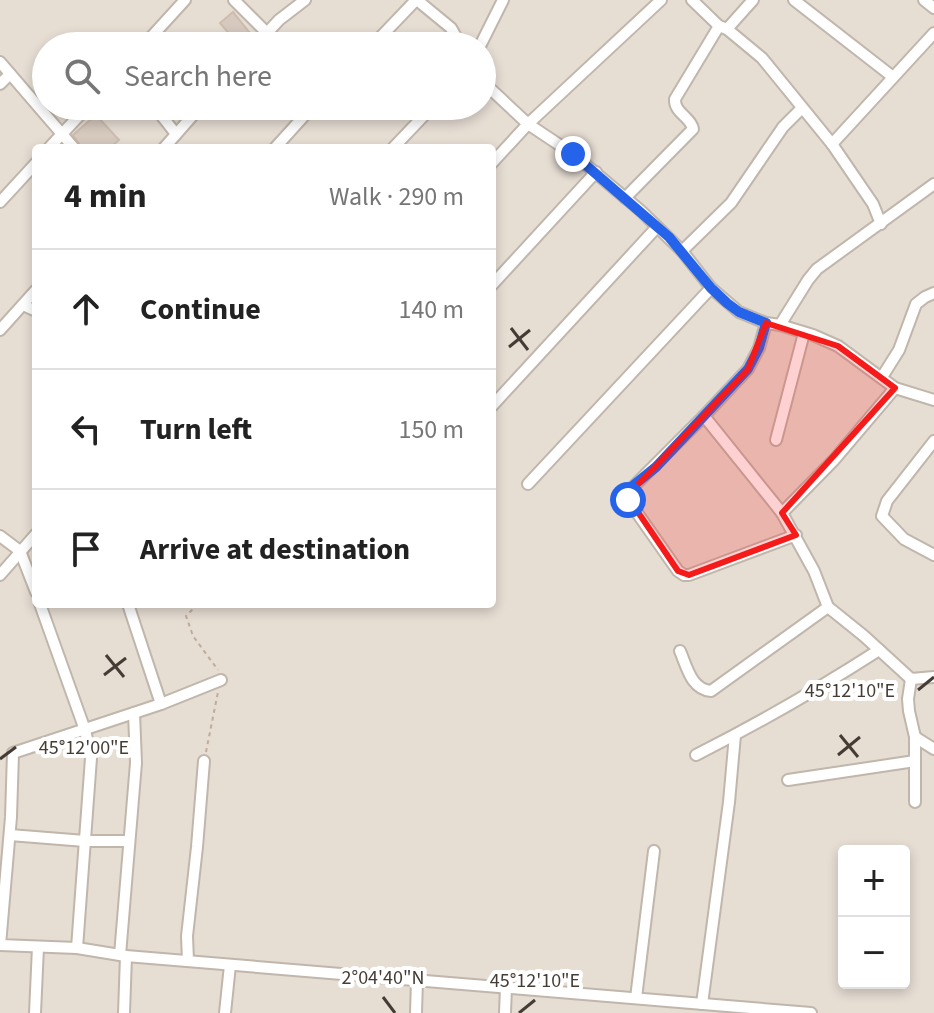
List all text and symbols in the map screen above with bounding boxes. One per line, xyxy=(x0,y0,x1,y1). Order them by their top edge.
search box xyxy=(32,32,496,120)
icon: search xyxy=(60,54,104,98)
text: Search here xyxy=(124,55,272,98)
route end xyxy=(555,136,591,172)
text: 4 min xyxy=(64,172,147,221)
text: Walk · 290 m xyxy=(329,178,464,215)
icon: ahead xyxy=(64,287,108,331)
text: Continue xyxy=(140,288,261,331)
text: 140 m xyxy=(398,291,464,328)
icon: left xyxy=(64,407,108,451)
text: Turn left xyxy=(140,408,252,451)
text: 150 m xyxy=(398,411,464,448)
route start xyxy=(610,482,646,518)
icon: arrive xyxy=(64,527,108,571)
text: Arrive at destination xyxy=(140,528,410,571)
text: 45°12'10"E xyxy=(805,677,895,705)
text: 45°12'00"E xyxy=(39,734,129,762)
map controls xyxy=(838,845,910,989)
button: + xyxy=(838,845,910,917)
button: − xyxy=(838,917,910,989)
text: 2°04'40"N xyxy=(342,964,424,992)
text: 45°12'10"E xyxy=(490,967,580,995)

